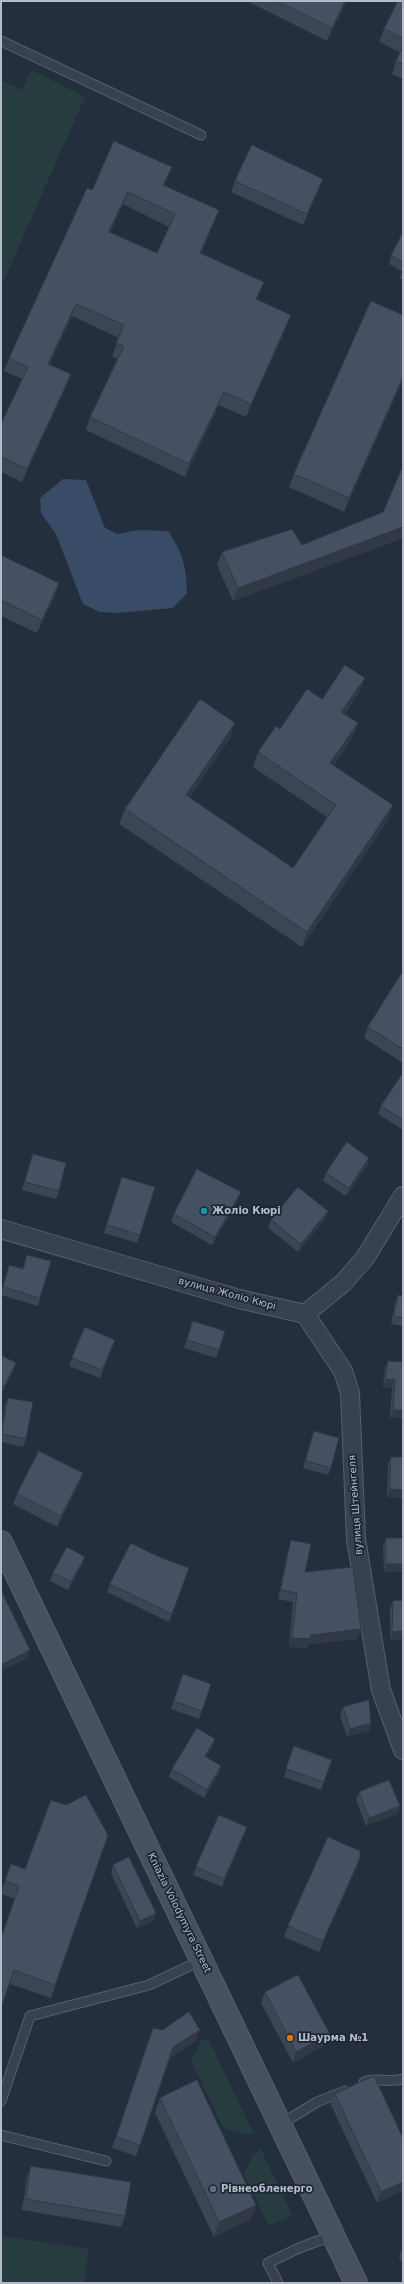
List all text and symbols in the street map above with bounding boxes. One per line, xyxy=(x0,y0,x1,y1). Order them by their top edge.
place label: Жоліо Кюрі xyxy=(212,1205,281,1217)
marker: Жоліо Кюрі xyxy=(199,1206,209,1216)
street label: вулиця Жоліо Кюрі xyxy=(177,1275,277,1313)
street label: вулиця Штейнгеля xyxy=(347,1455,365,1555)
street label: Kniazia Volodymyra Street xyxy=(145,1851,213,1975)
place label: Шаурма №1 xyxy=(298,2032,368,2044)
marker: Шаурма №1 xyxy=(285,2033,295,2043)
place label: Рівнеобленерго xyxy=(221,2183,313,2195)
marker: Рівнеобленерго xyxy=(208,2184,218,2194)

